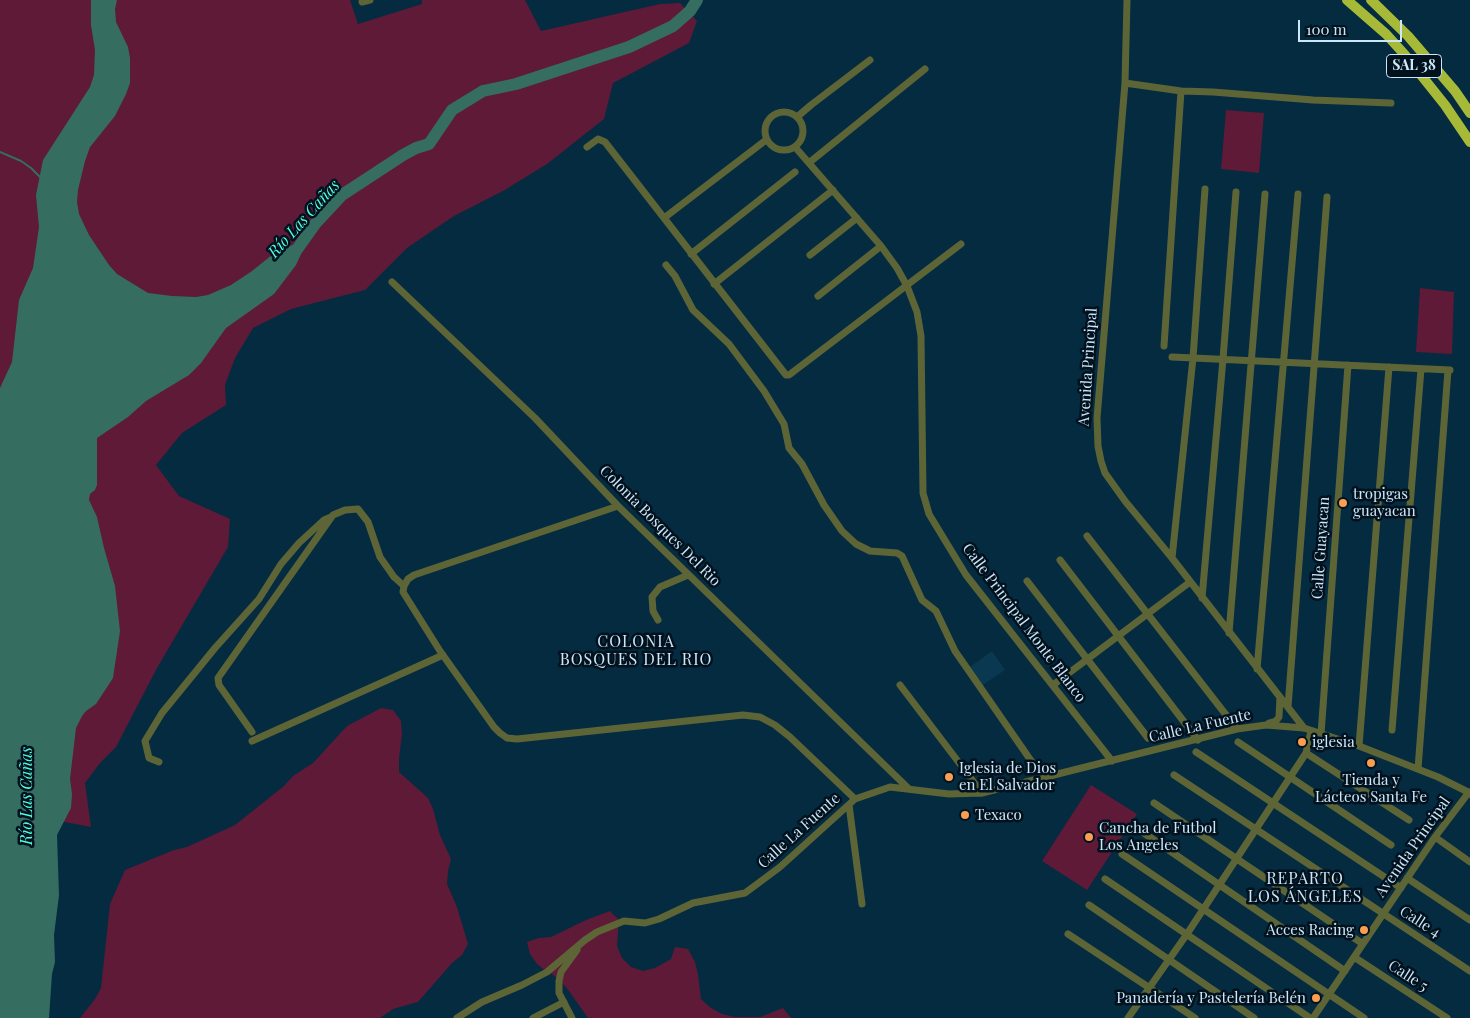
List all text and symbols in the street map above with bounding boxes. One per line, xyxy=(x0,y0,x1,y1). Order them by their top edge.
scale bar xyxy=(1300,10,1404,42)
text: 100 m xyxy=(1306,19,1347,39)
road number: SAL 38 xyxy=(1386,54,1442,78)
water label: Río Las Cañas xyxy=(264,176,344,262)
street label: Avenida Principal xyxy=(1075,307,1101,427)
street label: Colonia Bosques Del Rio xyxy=(596,462,724,590)
place label: tropigas guayacan xyxy=(1353,485,1416,520)
street label: Calle Guayacan xyxy=(1308,496,1334,600)
marker: tropigas guayacan xyxy=(1337,497,1349,509)
street label: Calle Principal Monte Blanco xyxy=(958,540,1090,706)
district label: COLONIA BOSQUES DEL RIO xyxy=(558,632,714,670)
street label: Calle La Fuente xyxy=(1147,706,1253,746)
place label: iglesia xyxy=(1312,733,1355,751)
marker: iglesia xyxy=(1296,736,1308,748)
water label: Río Las Cañas xyxy=(17,747,37,845)
marker: Tienda y Lácteos Santa Fe xyxy=(1365,757,1377,769)
place label: Iglesia de Dios en El Salvador xyxy=(959,759,1056,794)
marker: Iglesia de Dios en El Salvador xyxy=(943,771,955,783)
place label: Tienda y Lácteos Santa Fe xyxy=(1315,771,1427,806)
street label: Calle La Fuente xyxy=(754,789,844,873)
street label: Avenida Principal xyxy=(1372,793,1454,901)
place label: Texaco xyxy=(975,806,1022,824)
marker: Texaco xyxy=(959,809,971,821)
place label: Cancha de Futbol Los Angeles xyxy=(1099,819,1216,854)
marker: Cancha de Futbol Los Angeles xyxy=(1083,831,1095,843)
district label: REPARTO LOS ÁNGELES xyxy=(1246,869,1364,907)
street label: Calle 4 xyxy=(1396,902,1444,942)
place label: Acces Racing xyxy=(1266,921,1354,939)
marker: Acces Racing xyxy=(1358,924,1370,936)
street label: Calle 5 xyxy=(1385,957,1431,995)
place label: Panadería y Pastelería Belén xyxy=(1116,989,1306,1007)
marker: Panadería y Pastelería Belén xyxy=(1310,992,1322,1004)

